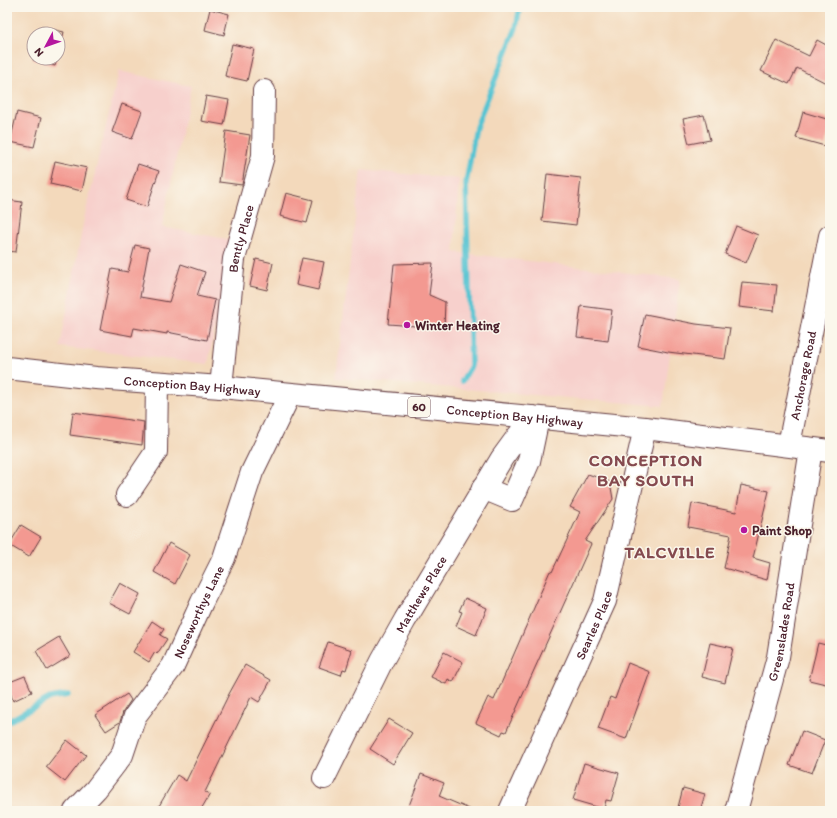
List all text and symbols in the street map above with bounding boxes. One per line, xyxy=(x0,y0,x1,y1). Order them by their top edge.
north arrow xyxy=(26,26,66,66)
text: N xyxy=(31,45,46,59)
street label: Bently Place xyxy=(226,203,257,273)
place label: Winter Heating xyxy=(415,318,500,334)
marker: Winter Heating xyxy=(402,320,412,330)
street label: Anchorage Road xyxy=(787,330,819,421)
street label: Conception Bay Highway xyxy=(123,373,261,399)
road number: 60 xyxy=(408,397,430,417)
street label: Conception Bay Highway xyxy=(446,402,584,430)
district label: CONCEPTION BAY SOUTH xyxy=(589,450,703,490)
place label: Paint Shop xyxy=(752,523,812,539)
marker: Paint Shop xyxy=(739,525,749,535)
district label: TALCVILLE xyxy=(624,542,715,562)
street label: Matthews Place xyxy=(392,553,450,635)
street label: Noseworthys Lane xyxy=(170,563,227,661)
street label: Greenslades Road xyxy=(765,581,798,683)
street label: Searles Place xyxy=(572,589,615,662)

